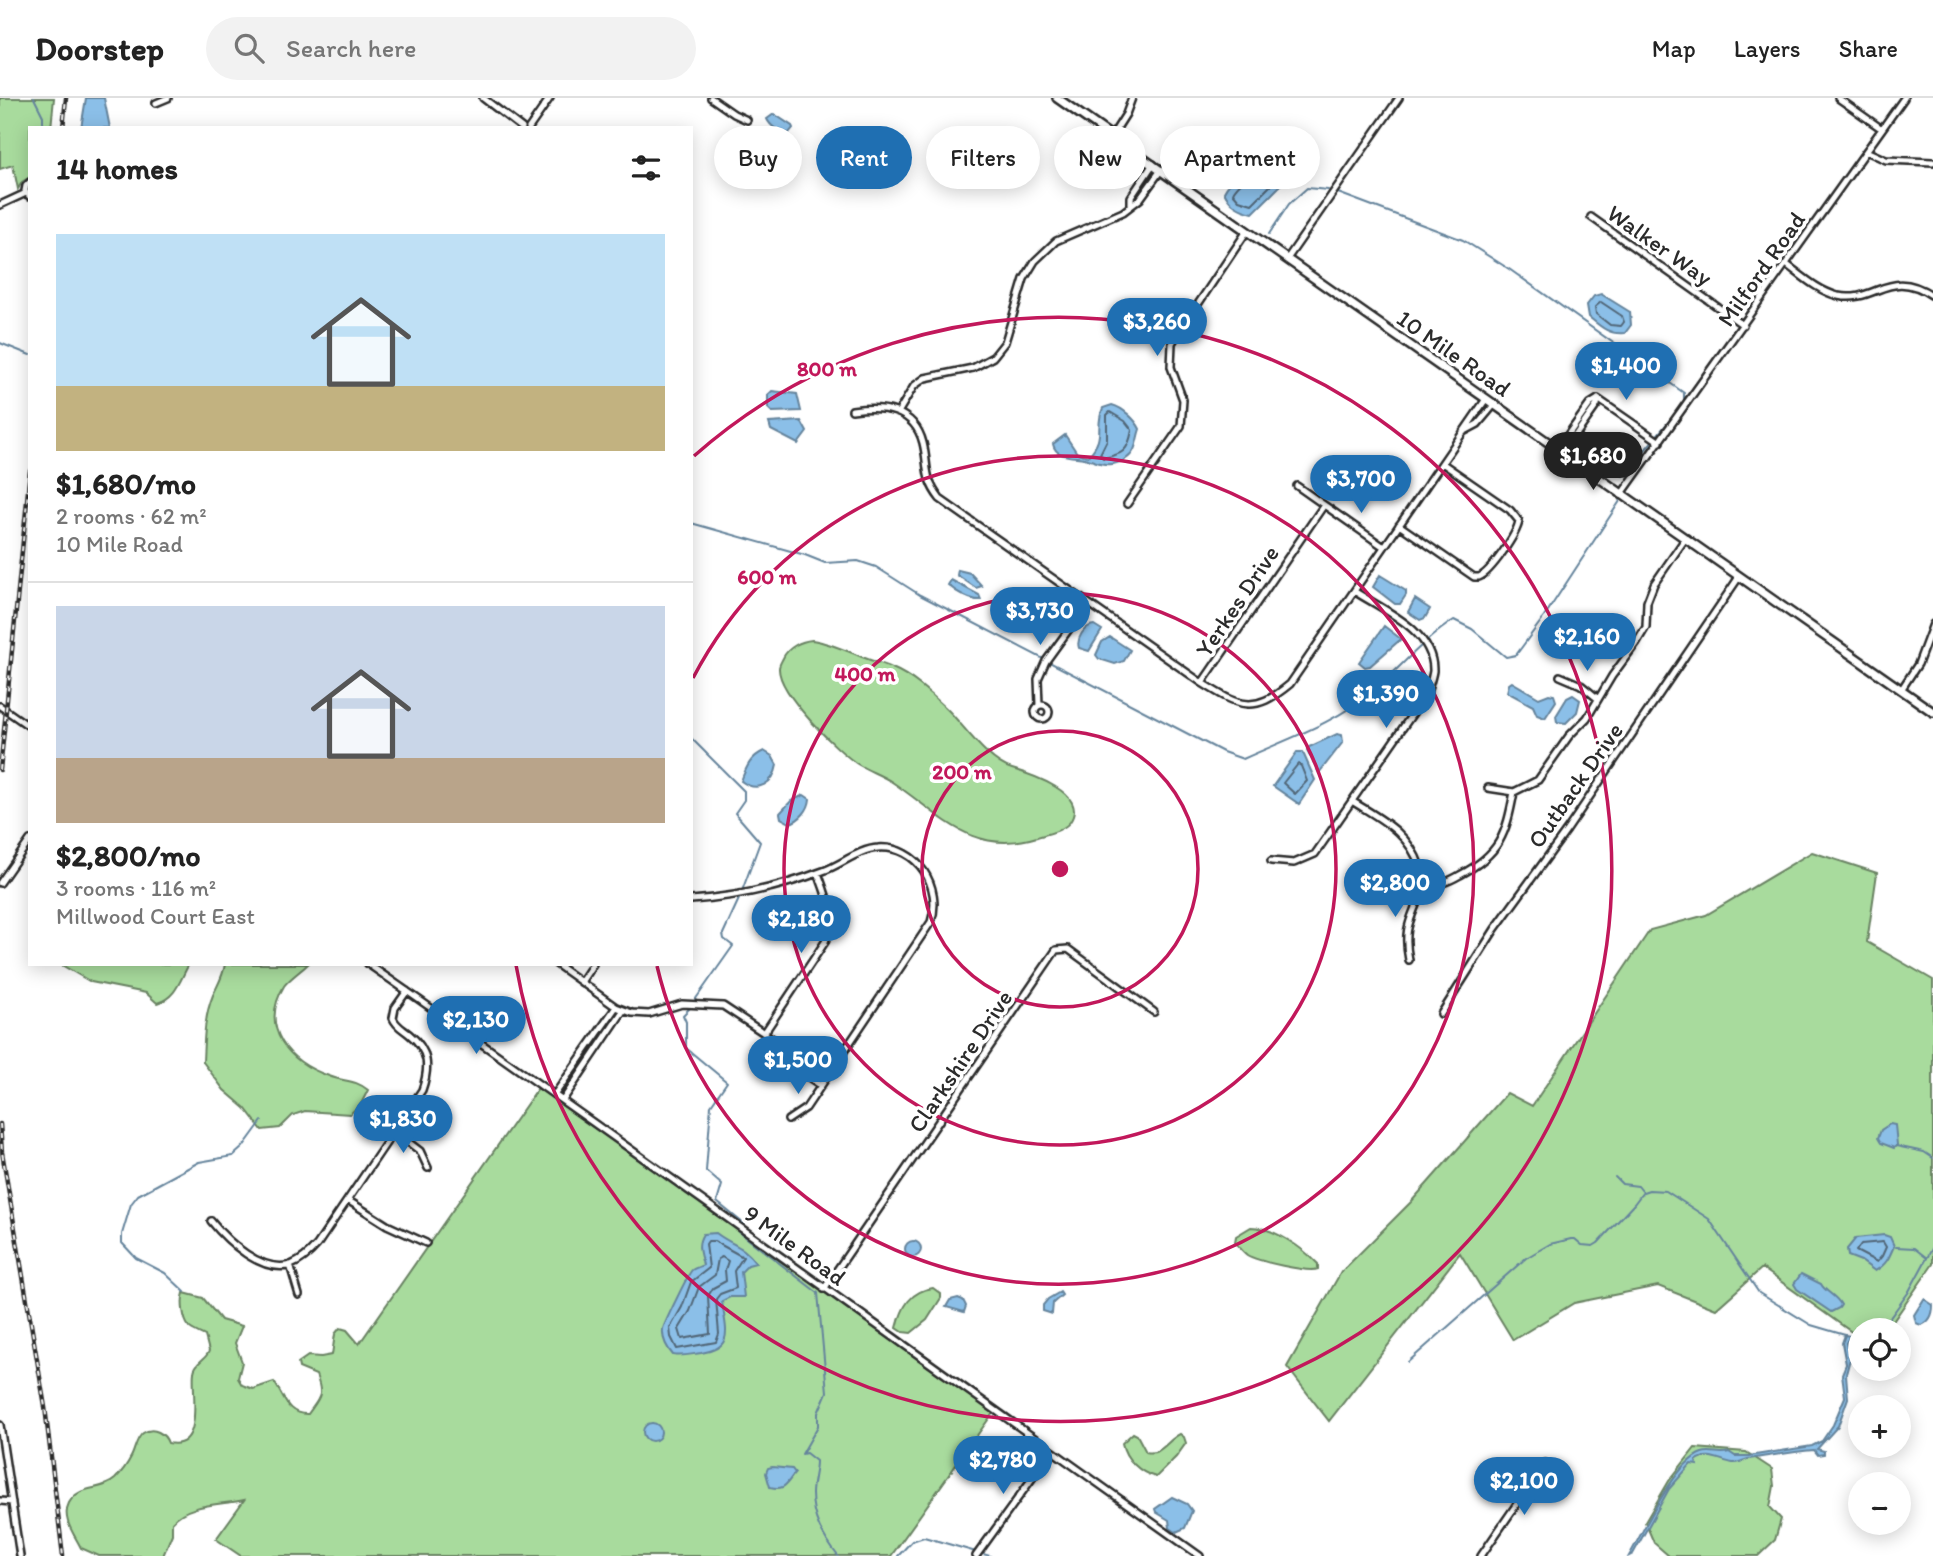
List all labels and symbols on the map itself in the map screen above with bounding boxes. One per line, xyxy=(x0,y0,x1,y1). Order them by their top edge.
street label: Walker Way xyxy=(1602,198,1718,292)
street label: Milford Road xyxy=(1711,206,1811,332)
pin: $3,260 xyxy=(1100,299,1214,358)
street label: 10 Mile Road xyxy=(1391,303,1517,403)
pin: $1,400 xyxy=(1569,342,1683,402)
text: 800 m xyxy=(797,356,857,381)
pin: $1,680 xyxy=(1536,432,1650,492)
pin: $3,700 xyxy=(1304,456,1418,515)
street label: Yerkes Drive xyxy=(1189,540,1285,662)
text: 600 m xyxy=(737,564,797,589)
pin: $3,730 xyxy=(983,588,1097,647)
pin: $2,160 xyxy=(1530,614,1644,673)
text: 400 m xyxy=(835,661,896,686)
pin: $1,390 xyxy=(1329,670,1443,730)
street label: Outback Drive xyxy=(1521,717,1629,853)
text: 200 m xyxy=(932,759,992,784)
centre of rings xyxy=(1048,857,1072,881)
pin: $2,800 xyxy=(1338,860,1452,919)
pin: $2,180 xyxy=(744,896,858,955)
street label: Clarkshire Drive xyxy=(902,984,1018,1138)
pin: $2,130 xyxy=(419,996,533,1056)
pin: $1,500 xyxy=(741,1037,855,1096)
pin: $1,830 xyxy=(346,1096,460,1155)
street label: 9 Mile Road xyxy=(738,1198,852,1292)
pin: $2,780 xyxy=(946,1436,1060,1496)
pin: $2,100 xyxy=(1467,1458,1581,1517)

